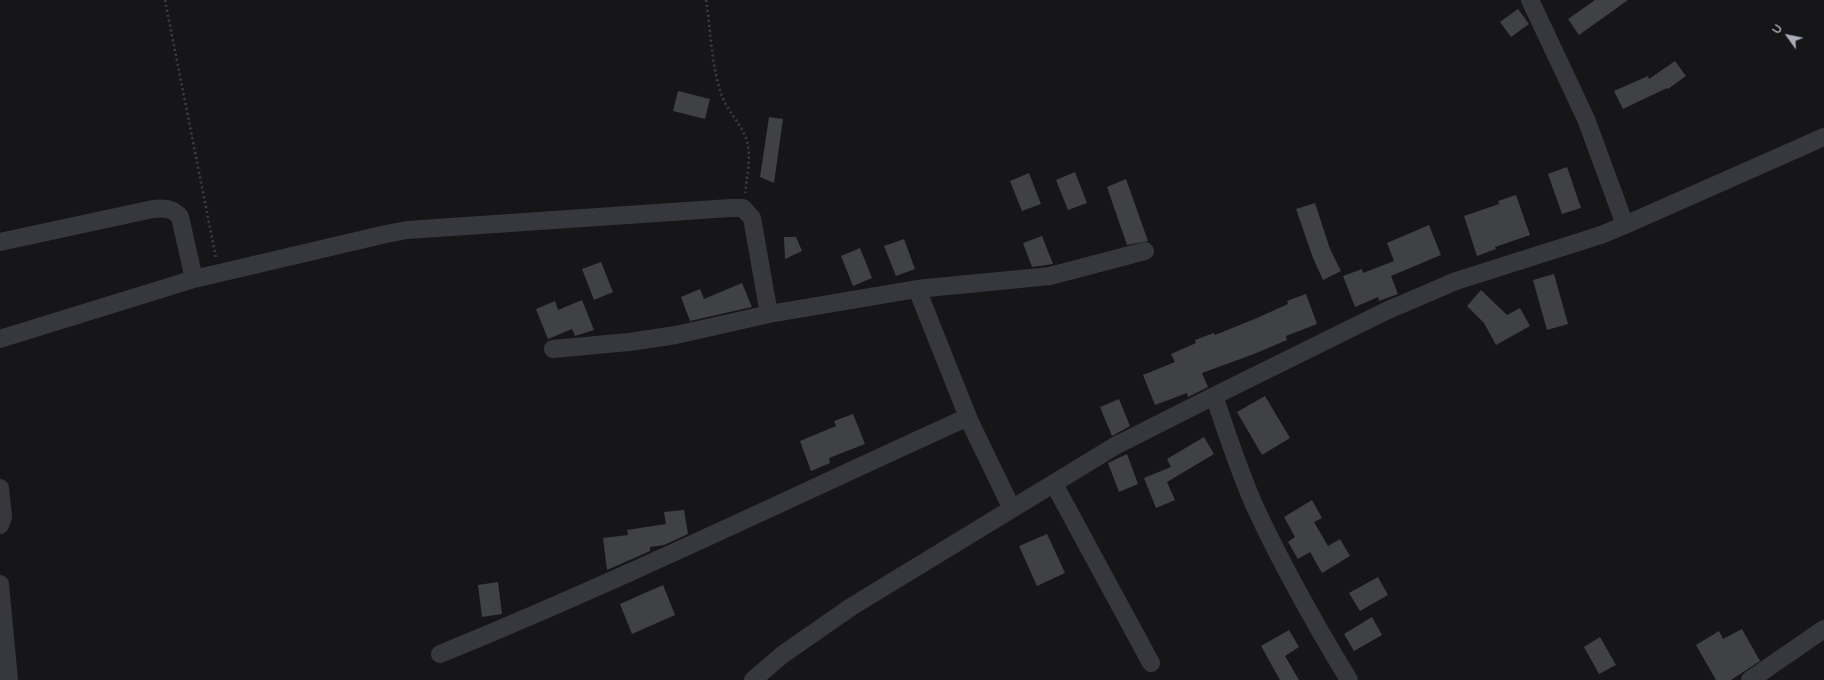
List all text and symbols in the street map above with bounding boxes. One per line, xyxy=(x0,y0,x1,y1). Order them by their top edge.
north arrow xyxy=(1768,16,1808,56)
text: U xyxy=(1770,22,1785,36)

